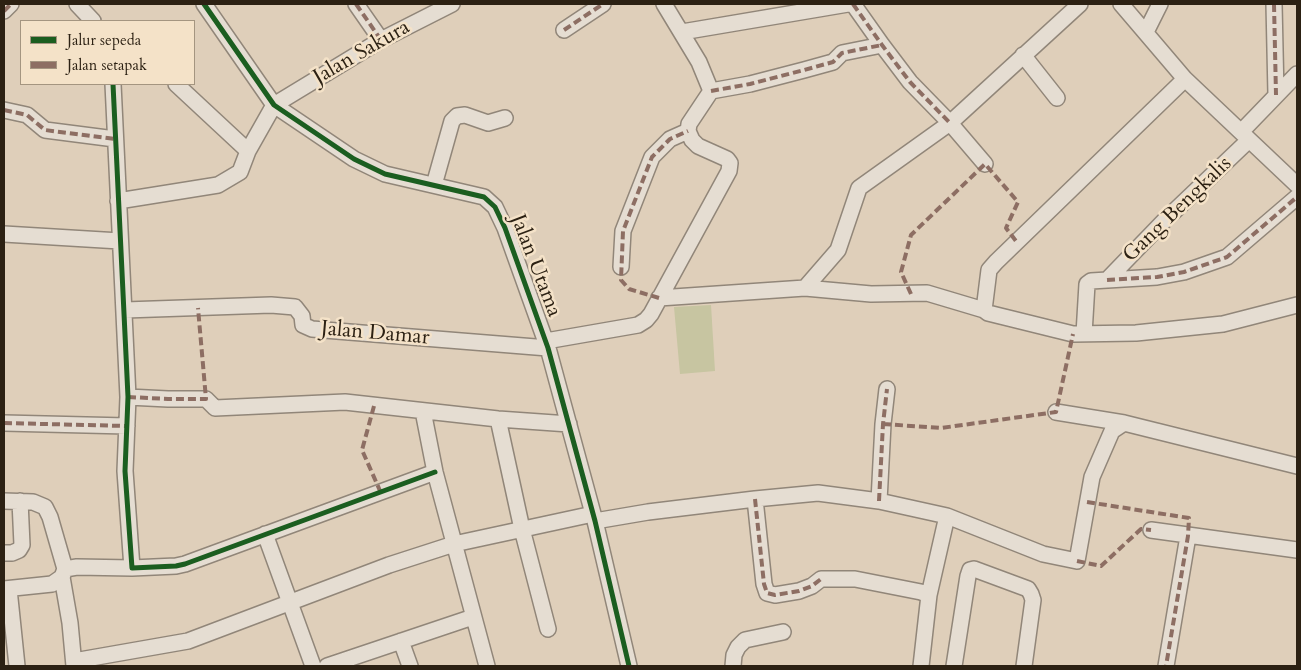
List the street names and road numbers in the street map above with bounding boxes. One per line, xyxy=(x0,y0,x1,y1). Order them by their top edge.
street label: Jalan Sakura xyxy=(309,15,415,91)
street label: Gang Bengkalis xyxy=(1118,152,1238,268)
street label: Jalan Utama xyxy=(504,211,566,321)
street label: Jalan Damar xyxy=(320,317,430,351)

